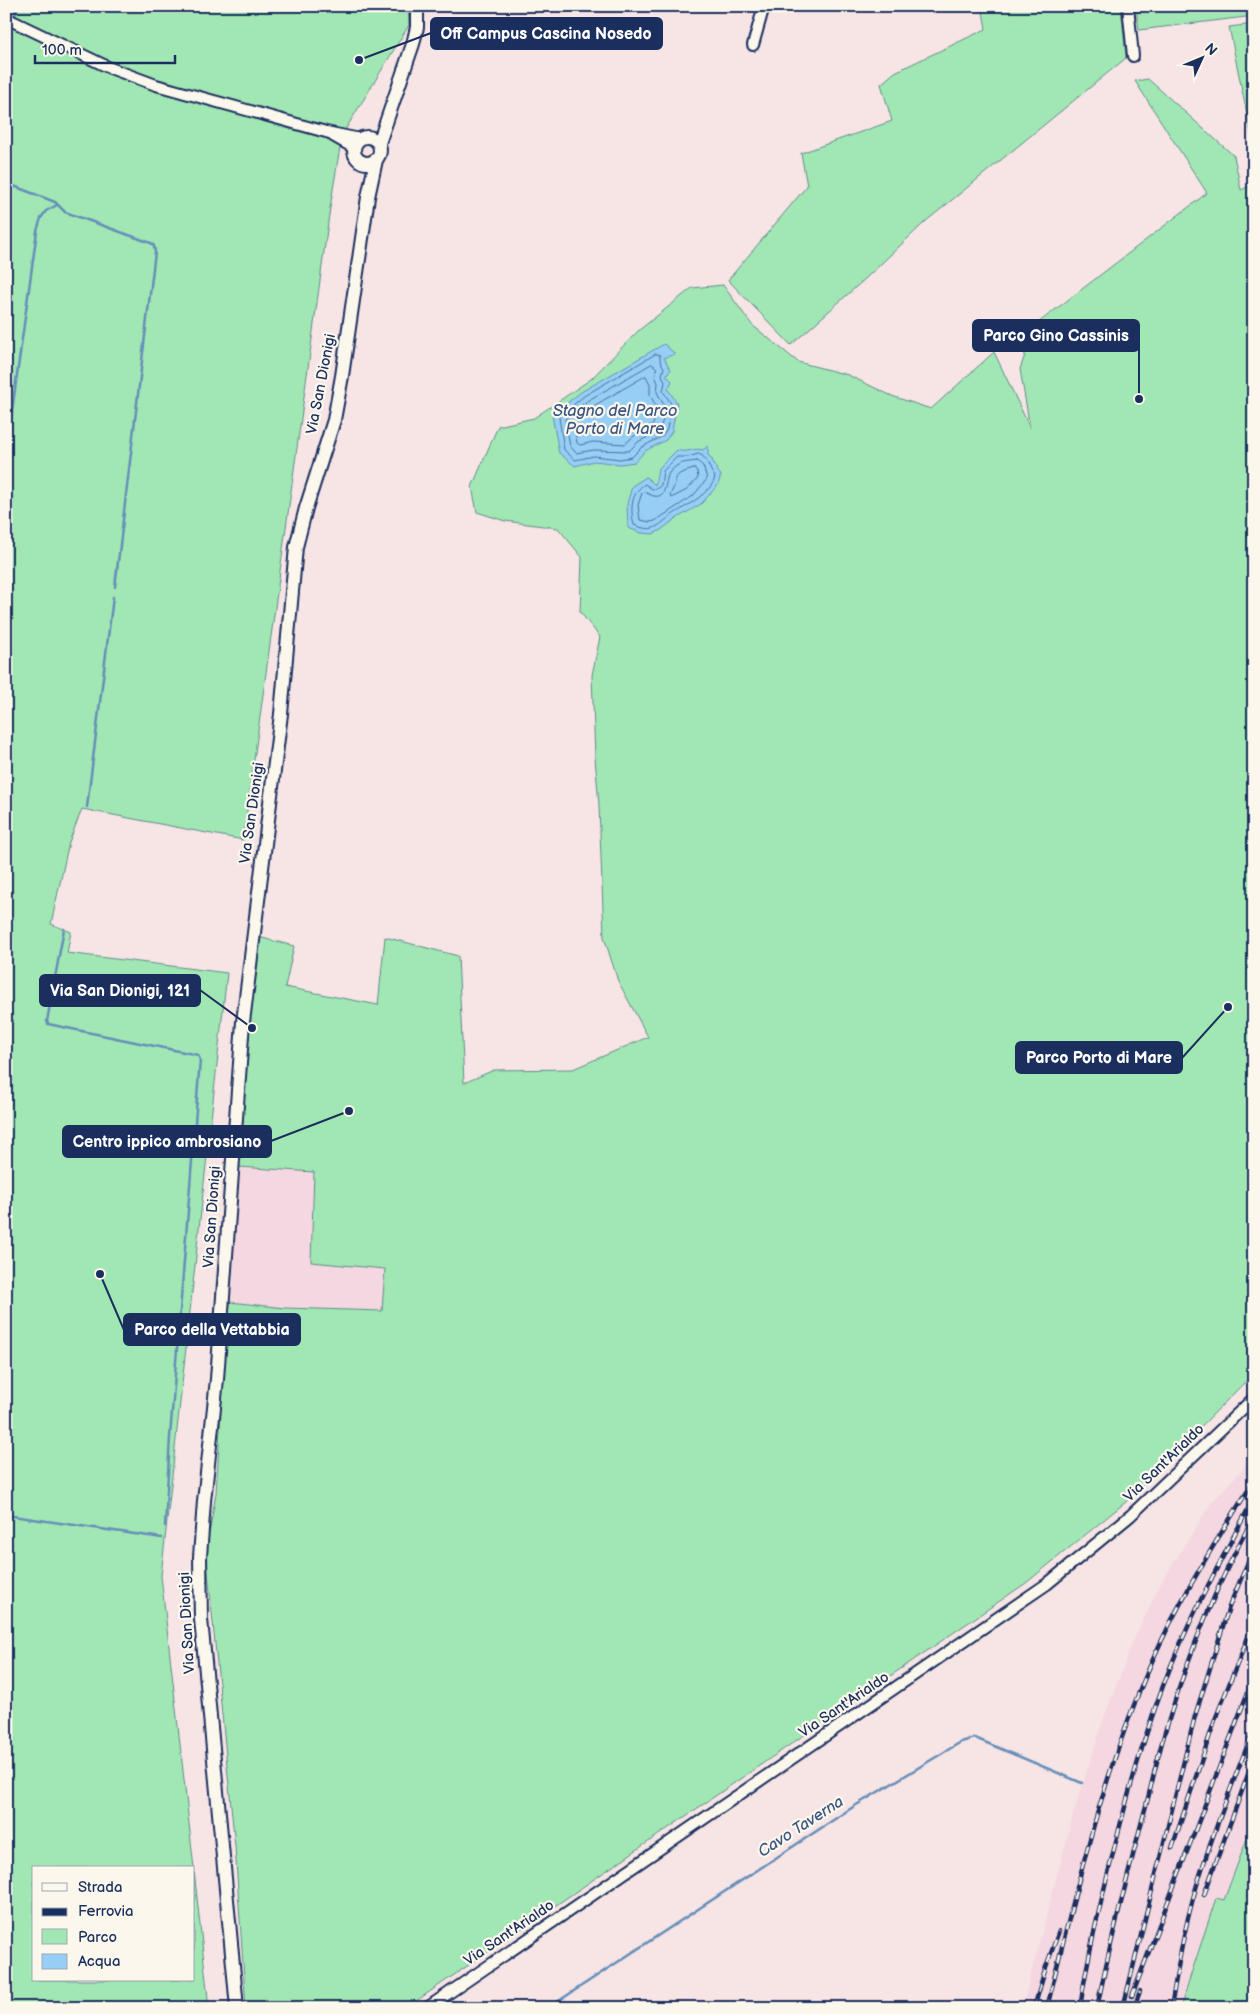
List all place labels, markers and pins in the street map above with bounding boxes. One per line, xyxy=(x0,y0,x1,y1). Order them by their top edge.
callout: Off Campus Cascina Nosedo xyxy=(431,18,662,49)
callout: Parco Gino Cassinis xyxy=(973,320,1139,351)
callout: Via San Dionigi, 121 xyxy=(40,975,200,1006)
callout: Parco Porto di Mare xyxy=(1016,1042,1182,1073)
callout: Centro ippico ambrosiano xyxy=(63,1126,271,1157)
callout: Parco della Vettabbia xyxy=(124,1314,300,1345)

